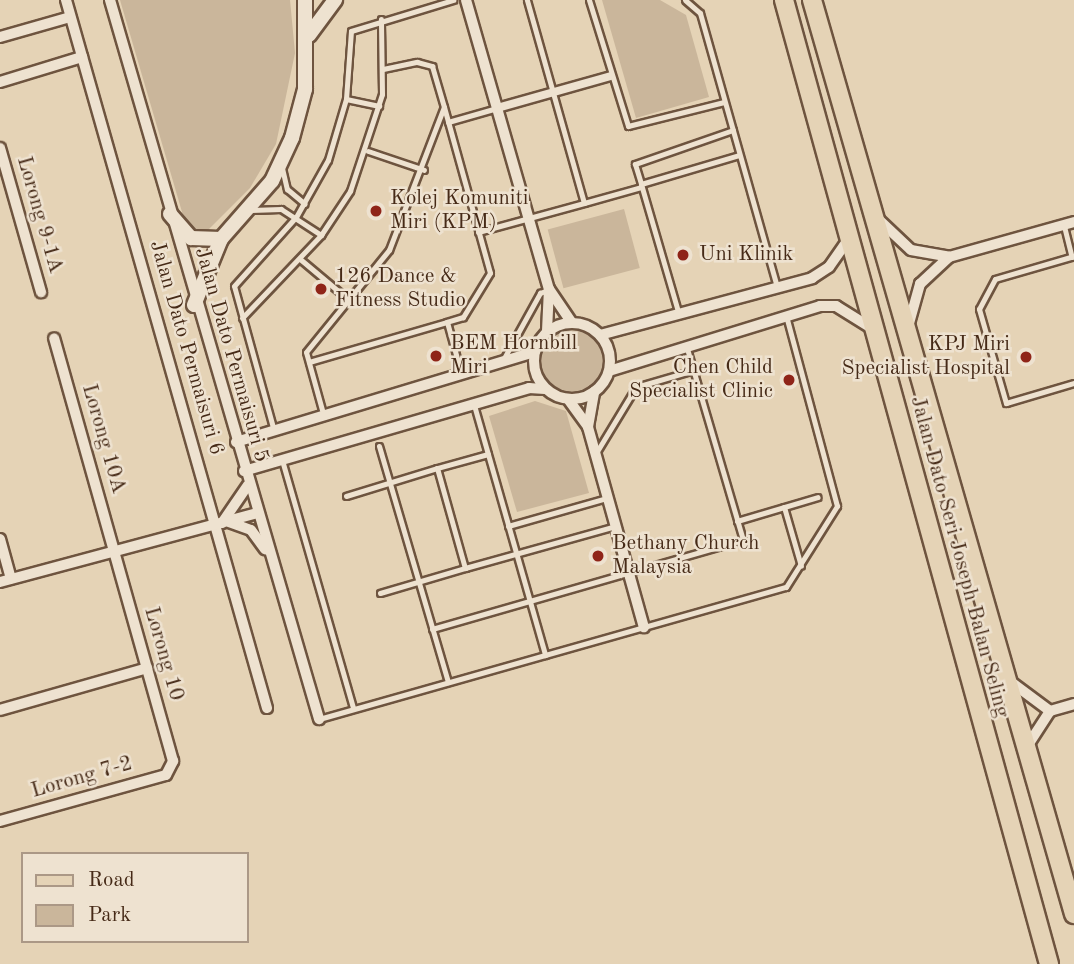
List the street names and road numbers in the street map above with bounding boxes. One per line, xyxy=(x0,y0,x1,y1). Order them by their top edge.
street label: Lorong 9-1A xyxy=(10,154,68,276)
street label: Jalan Dato Permaisuri 6 xyxy=(143,238,229,458)
street label: Jalan Dato Permaisuri 5 xyxy=(188,245,274,465)
street label: Lorong 10A xyxy=(75,381,131,497)
street label: Jalan Dato Seri Joseph Balan Seling xyxy=(904,394,1014,720)
street label: Lorong 10 xyxy=(138,604,188,704)
street label: Lorong 7-2 xyxy=(28,752,136,804)

